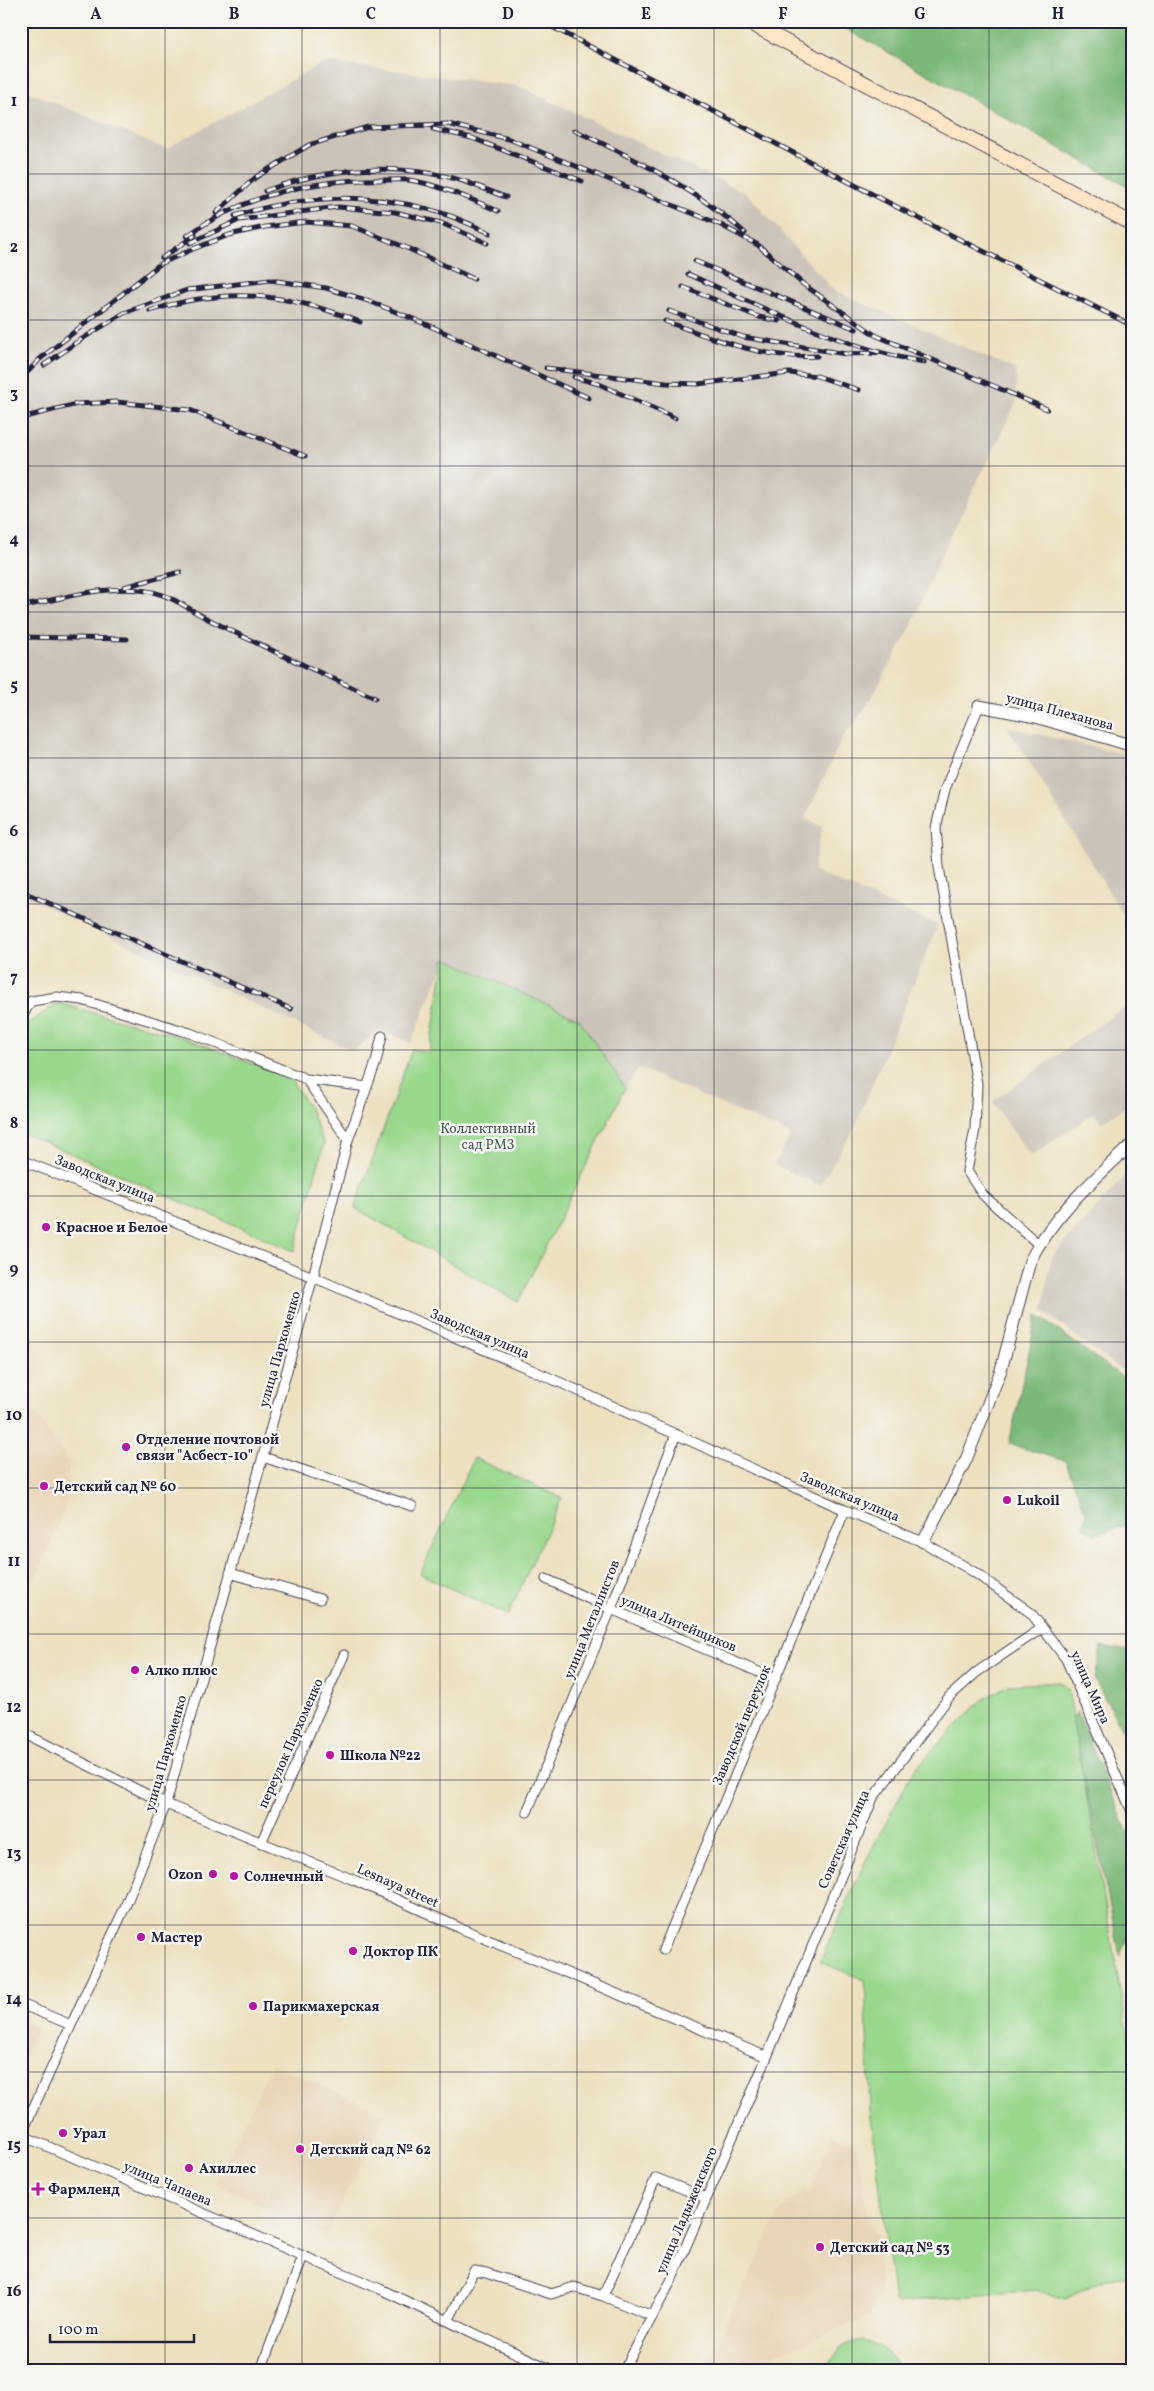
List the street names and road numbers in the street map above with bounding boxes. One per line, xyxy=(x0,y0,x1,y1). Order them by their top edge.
street label: улица Плеханова xyxy=(1004,689,1116,736)
street label: Заводская улица xyxy=(51,1151,158,1208)
street label: улица Пархоменко xyxy=(255,1289,306,1410)
street label: Заводская улица xyxy=(427,1305,532,1364)
street label: Заводская улица xyxy=(797,1468,902,1527)
street label: улица Металлистов xyxy=(560,1557,625,1682)
street label: улица Литейщиков xyxy=(617,1591,739,1657)
street label: улица Мира xyxy=(1065,1648,1114,1727)
street label: Заводской переулок xyxy=(708,1662,776,1789)
street label: переулок Пархоменко xyxy=(254,1676,329,1812)
street label: улица Пархоменко xyxy=(141,1693,192,1814)
street label: Советская улица xyxy=(814,1787,875,1892)
street label: Lesnaya street xyxy=(353,1860,441,1913)
street label: улица Ладыженского xyxy=(652,2144,723,2277)
street label: улица Чапаева xyxy=(120,2157,215,2212)

